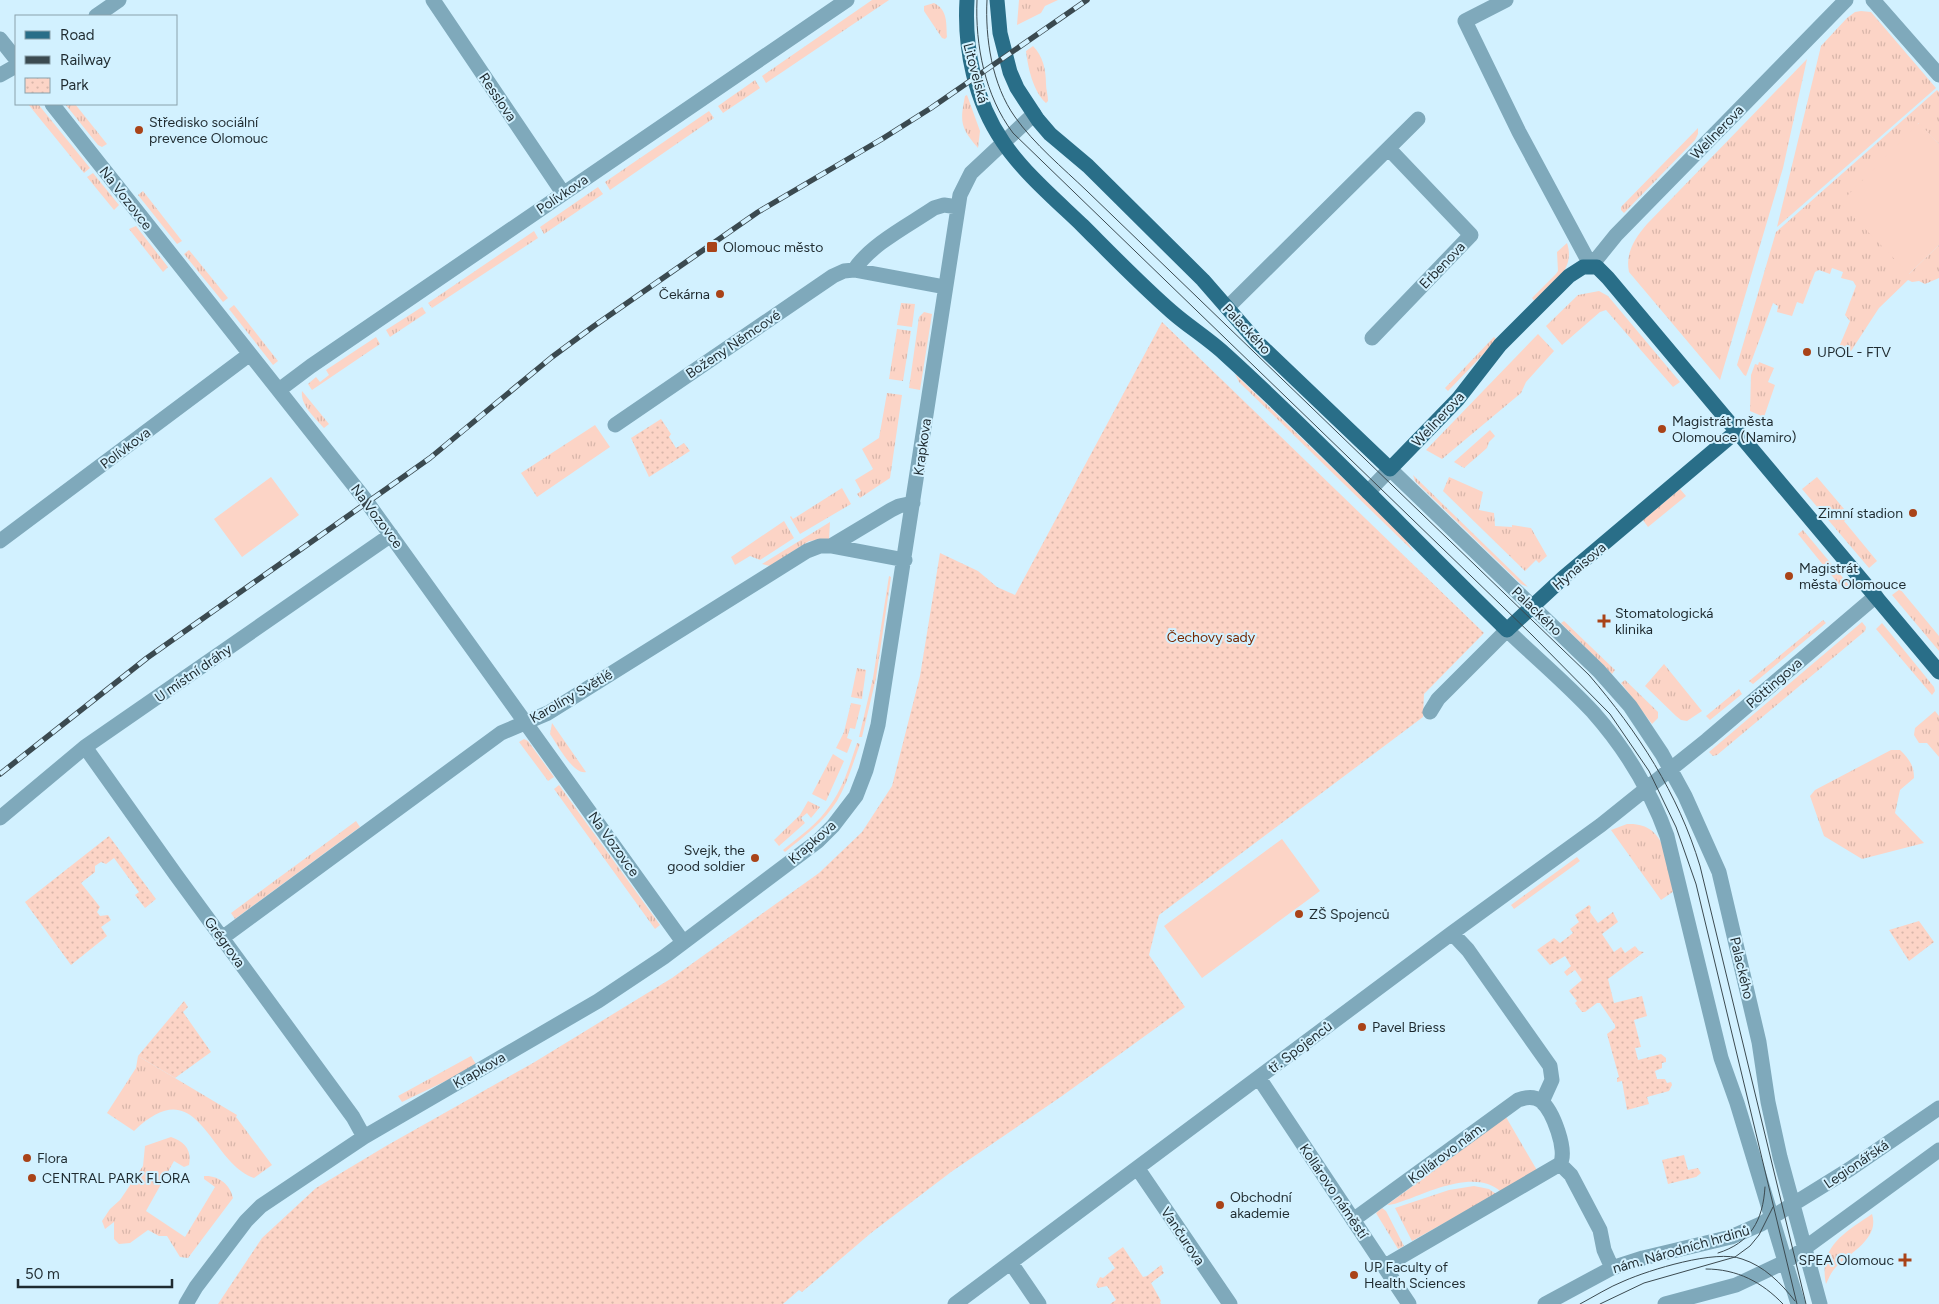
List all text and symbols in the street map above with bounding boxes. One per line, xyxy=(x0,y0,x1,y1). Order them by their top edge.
legend xyxy=(15,15,178,105)
text: Road xyxy=(60,26,95,44)
street label: Litovelská xyxy=(959,41,992,105)
text: Railway xyxy=(60,51,111,69)
street label: Resslova xyxy=(475,70,520,125)
text: Park xyxy=(60,76,89,94)
street label: Wellnerova xyxy=(1687,102,1747,163)
place label: Středisko sociální prevence Olomouc xyxy=(149,114,269,147)
marker: Středisko sociální prevence Olomouc xyxy=(133,124,145,136)
street label: Na Vozovce xyxy=(96,163,156,234)
street label: Polívkova xyxy=(533,171,591,218)
street label: Erbenova xyxy=(1416,238,1469,292)
place label: Olomouc město xyxy=(723,239,823,256)
marker: Olomouc město xyxy=(705,240,719,254)
place label: Čekárna xyxy=(659,286,710,303)
marker: Čekárna xyxy=(714,288,726,300)
street label: Palackého xyxy=(1219,300,1274,358)
street label: Boženy Němcové xyxy=(683,306,784,382)
place label: UPOL - FTV xyxy=(1817,344,1891,361)
marker: UPOL - FTV xyxy=(1801,346,1813,358)
street label: Wellnerova xyxy=(1409,388,1468,450)
place label: Magistrát města Olomouce (Namiro) xyxy=(1672,413,1796,446)
street label: Krapkova xyxy=(910,417,935,477)
marker: Magistrát města Olomouce (Namiro) xyxy=(1656,423,1668,435)
street label: Polívkova xyxy=(97,424,154,473)
street label: Na Vozovce xyxy=(347,481,406,552)
place label: Zimní stadion xyxy=(1818,505,1903,522)
marker: Zimní stadion xyxy=(1907,507,1919,519)
street label: Hynaisova xyxy=(1549,539,1610,594)
place label: Magistrát města Olomouce xyxy=(1799,560,1906,593)
marker: Magistrát města Olomouce xyxy=(1783,570,1795,582)
street label: Palackého xyxy=(1508,583,1565,639)
place label: Stomatologická klinika xyxy=(1615,605,1713,638)
marker: Stomatologická klinika xyxy=(1597,614,1611,628)
park label: Čechovy sady xyxy=(1167,629,1256,646)
street label: U místní dráhy xyxy=(152,640,236,706)
street label: Pöttingova xyxy=(1743,655,1806,712)
street label: Karolíny Světlé xyxy=(527,666,616,727)
street label: Na Vozovce xyxy=(584,809,643,880)
street label: Krapkova xyxy=(785,817,840,868)
place label: Svejk, the good soldier xyxy=(667,842,745,875)
marker: Svejk, the good soldier xyxy=(749,852,761,864)
place label: ZŠ Spojenců xyxy=(1309,906,1390,923)
marker: ZŠ Spojenců xyxy=(1293,908,1305,920)
street label: Grégrova xyxy=(201,914,249,971)
street label: Palackého xyxy=(1726,935,1757,1001)
street label: tř. Spojenců xyxy=(1265,1018,1336,1077)
place label: Pavel Briess xyxy=(1372,1019,1446,1036)
marker: Pavel Briess xyxy=(1356,1021,1368,1033)
street label: Krapkova xyxy=(450,1049,508,1092)
street label: Kollárovo nám. xyxy=(1405,1119,1488,1188)
street label: Legionářská xyxy=(1821,1137,1892,1192)
street label: Kollárovo náměstí xyxy=(1296,1141,1372,1243)
place label: Flora xyxy=(37,1150,68,1167)
marker: Flora xyxy=(21,1152,33,1164)
place label: CENTRAL PARK FLORA xyxy=(42,1170,191,1187)
marker: CENTRAL PARK FLORA xyxy=(26,1172,38,1184)
place label: Obchodní akademie xyxy=(1230,1189,1293,1222)
marker: Obchodní akademie xyxy=(1214,1199,1226,1211)
street label: Vančurova xyxy=(1157,1204,1208,1269)
street label: nám. Národních hrdinů xyxy=(1611,1222,1752,1277)
place label: SPEA Olomouc xyxy=(1799,1252,1894,1269)
marker: SPEA Olomouc xyxy=(1898,1253,1912,1267)
scale bar xyxy=(18,1256,171,1288)
place label: UP Faculty of Health Sciences xyxy=(1364,1259,1466,1292)
text: 50 m xyxy=(25,1265,60,1283)
marker: UP Faculty of Health Sciences xyxy=(1348,1269,1360,1281)

